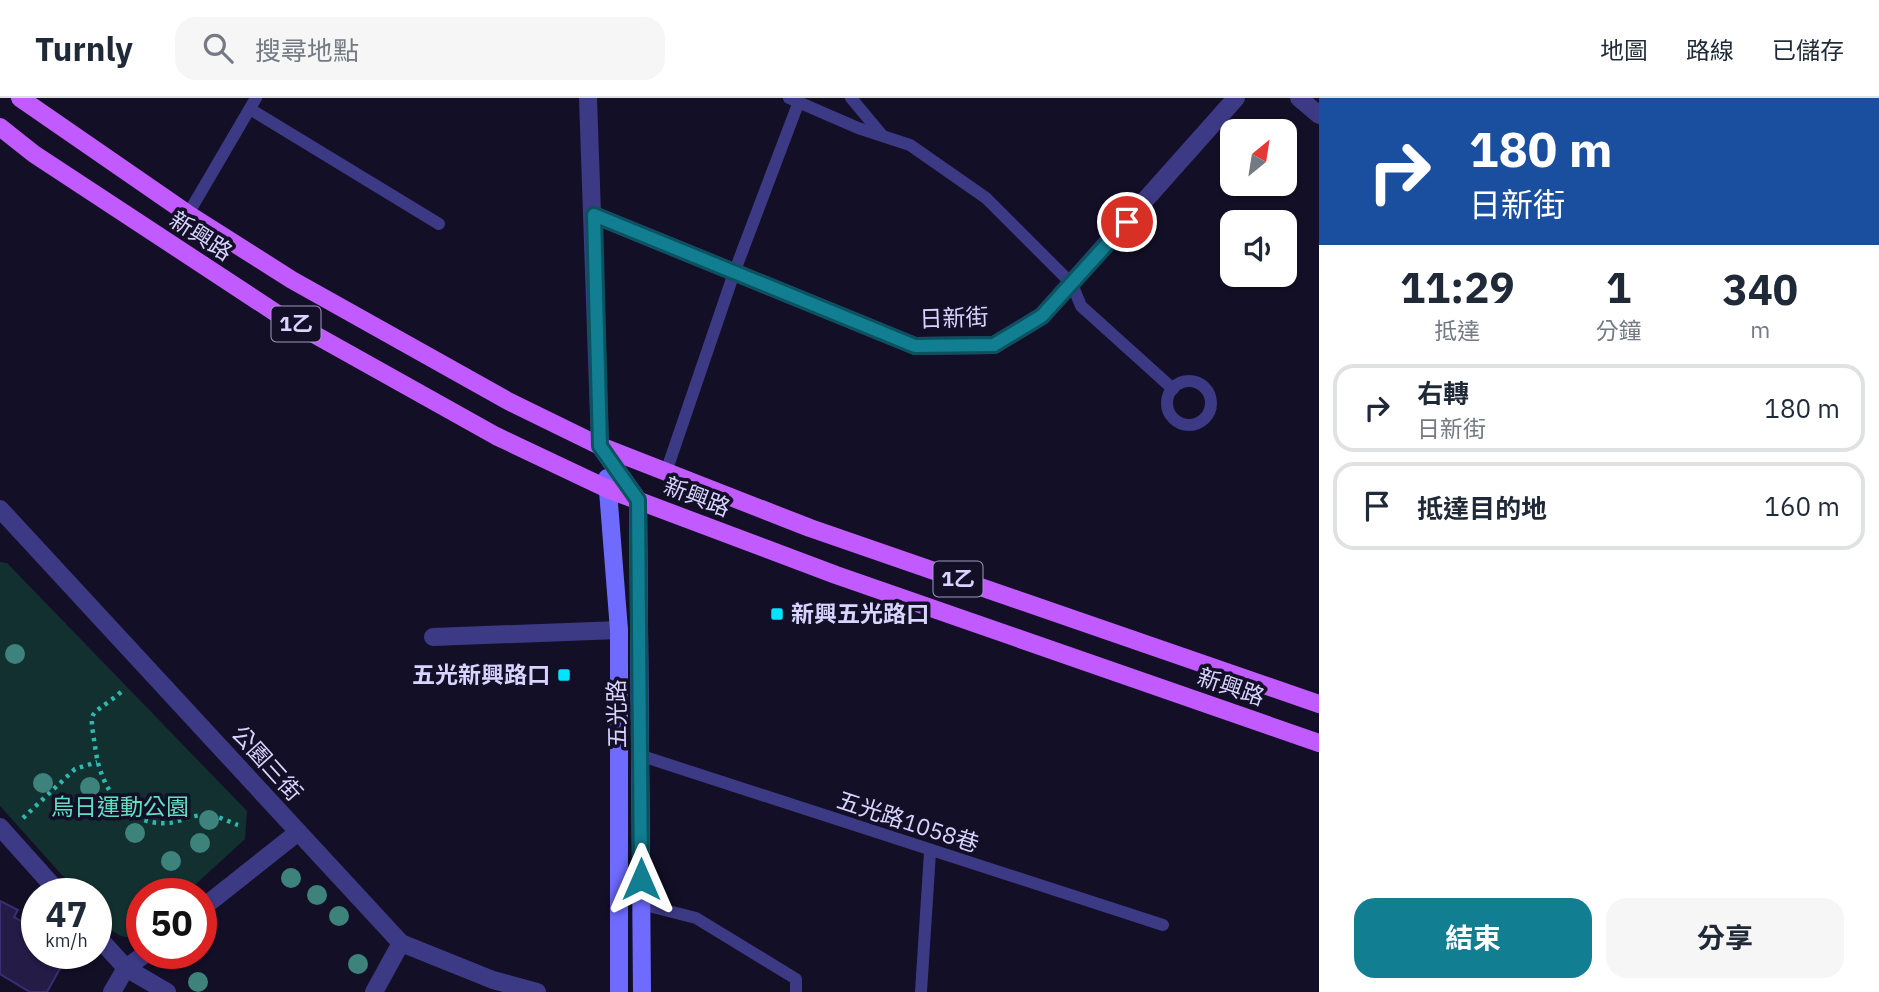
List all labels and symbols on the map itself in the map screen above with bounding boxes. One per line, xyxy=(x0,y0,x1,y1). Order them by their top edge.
north arrow xyxy=(1220,119,1297,196)
pin xyxy=(1097,192,1157,252)
street label: 新興路 xyxy=(164,204,239,267)
street label: 日新街 xyxy=(919,301,989,333)
road number: 1乙 xyxy=(272,306,320,342)
street label: 新興路 xyxy=(660,470,735,522)
road number: 1乙 xyxy=(934,561,982,596)
place label: 新興五光路口 xyxy=(791,598,929,628)
marker: 新興五光路口 xyxy=(769,606,785,622)
place label: 五光新興路口 xyxy=(412,659,550,689)
street label: 新興路 xyxy=(1194,661,1269,711)
marker: 五光新興路口 xyxy=(556,667,572,683)
street label: 五光路 xyxy=(600,679,632,749)
street label: 公園三街 xyxy=(226,718,310,807)
street label: 五光路1058巷 xyxy=(834,784,983,858)
park label: 烏日運動公園 xyxy=(51,791,189,821)
position arrow xyxy=(604,842,678,916)
speed limit sign: 50 xyxy=(126,878,217,969)

